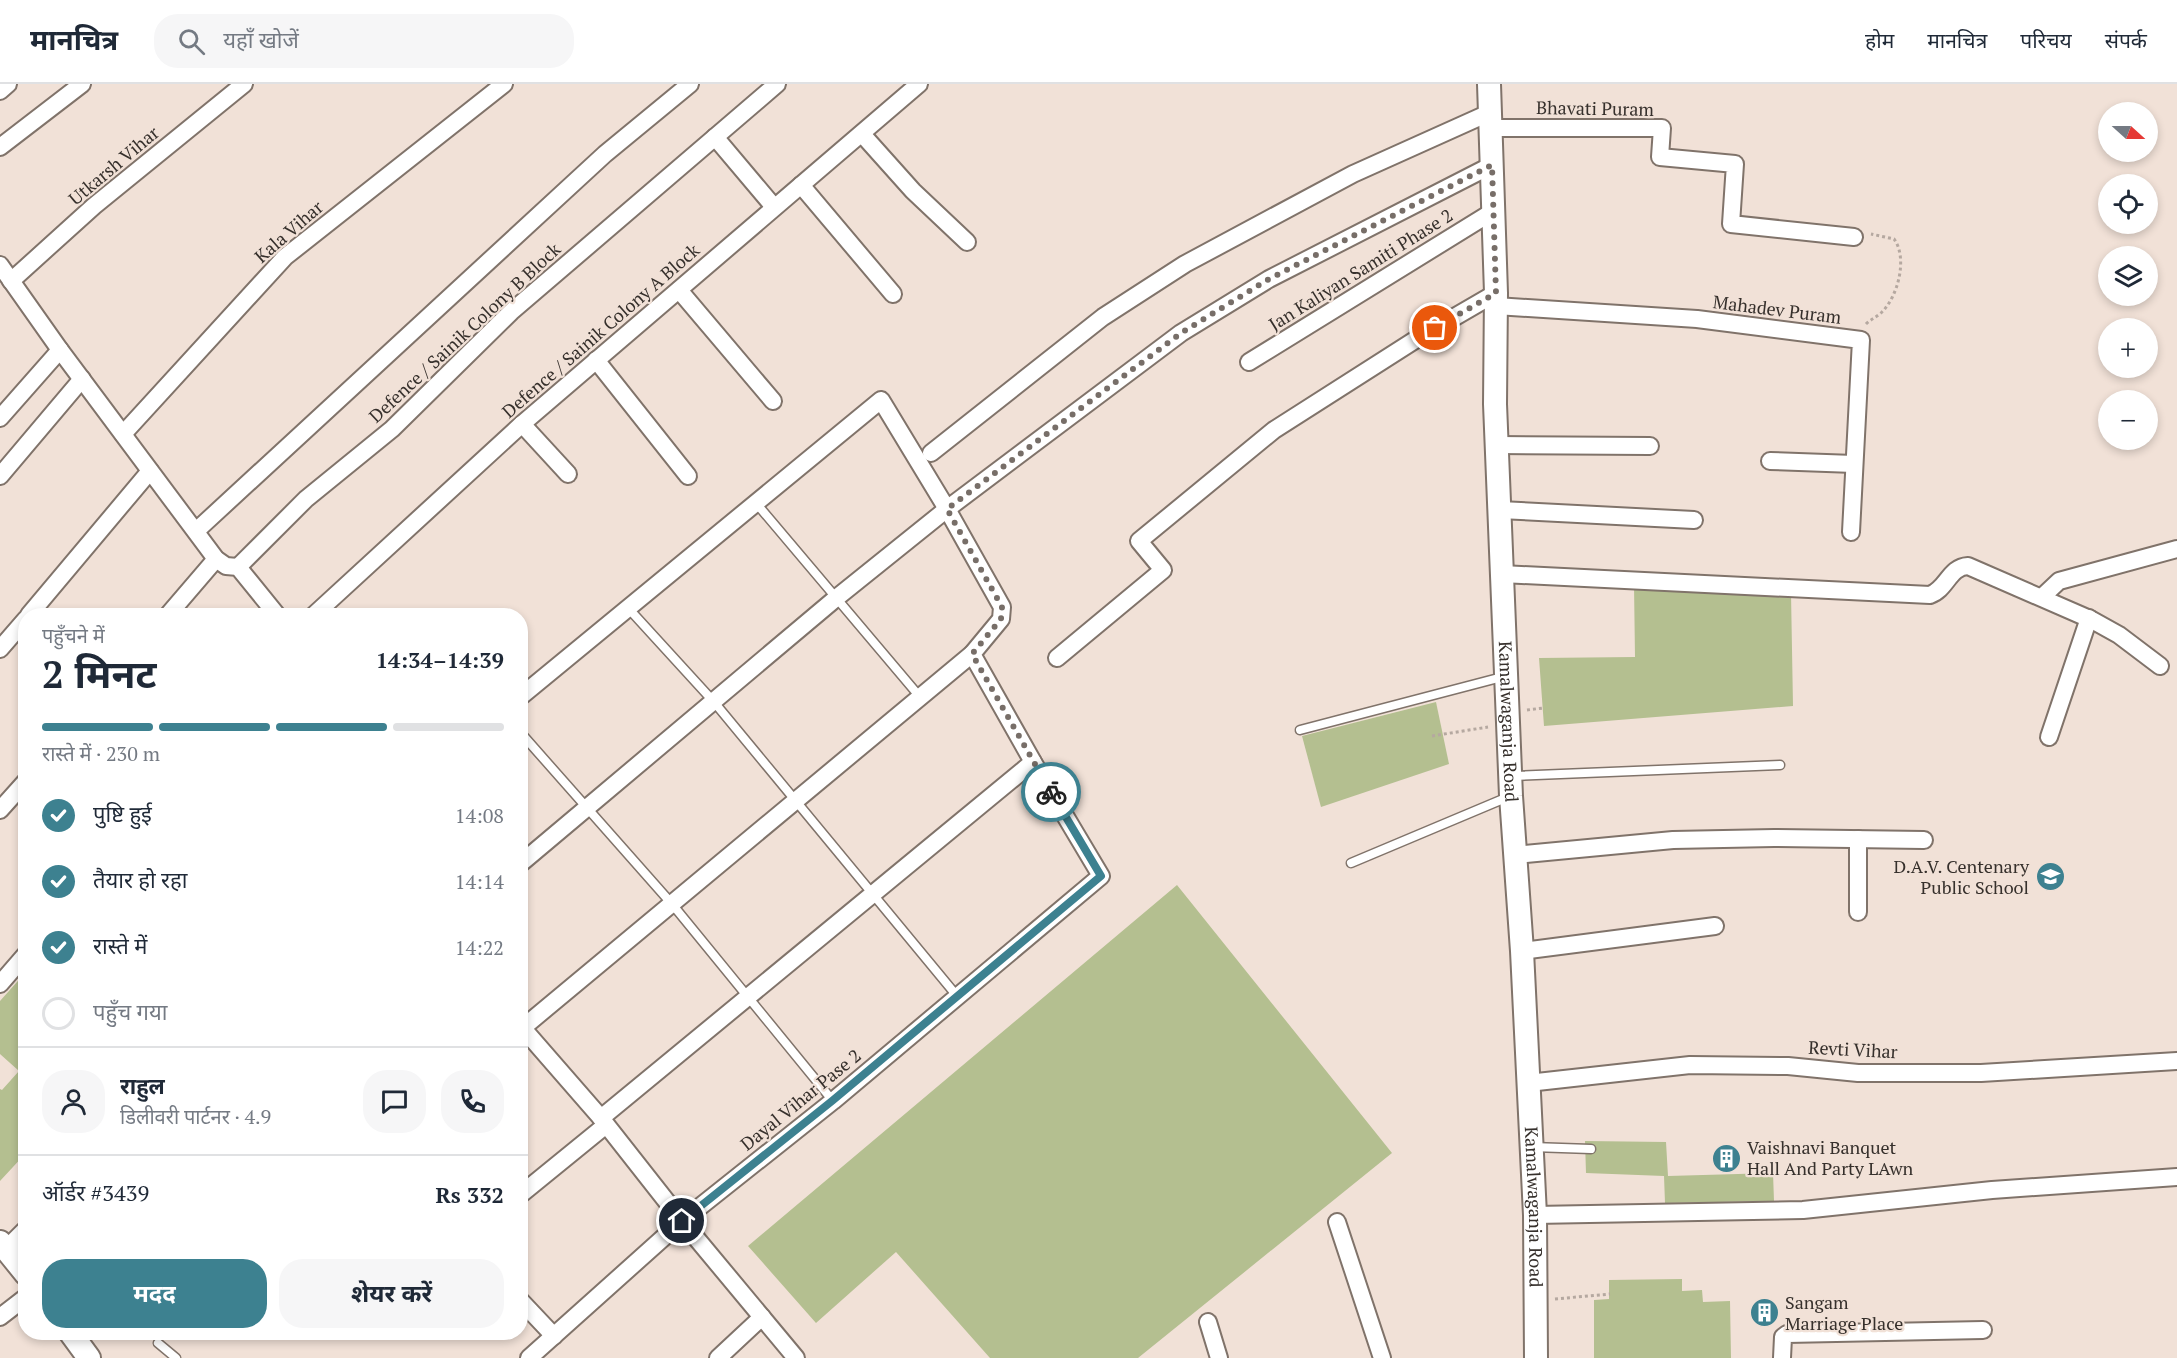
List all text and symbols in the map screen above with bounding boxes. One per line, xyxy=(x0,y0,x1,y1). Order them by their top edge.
search box xyxy=(154,14,574,68)
text: मानचित्र xyxy=(30,21,118,58)
icon: search xyxy=(175,25,208,58)
text: यहाँ खोजें xyxy=(223,25,299,54)
text: होम xyxy=(1865,26,1894,54)
text: मानचित्र xyxy=(1927,26,1987,54)
text: परिचय xyxy=(2020,26,2072,54)
text: संपर्क xyxy=(2105,26,2147,54)
street label: Bhavati Puram xyxy=(1536,95,1655,121)
north arrow xyxy=(2098,102,2158,162)
map controls xyxy=(2098,102,2158,450)
street label: Utkarsh Vihar xyxy=(63,120,163,210)
button: locate xyxy=(2098,174,2158,234)
street label: Kala Vihar xyxy=(249,195,328,268)
street label: Jan Kaliyan Samiti Phase 2 xyxy=(1264,203,1457,336)
street label: Defence / Sainik Colony B Block xyxy=(363,237,566,428)
street label: Defence / Sainik Colony A Block xyxy=(497,237,705,423)
button: layers xyxy=(2098,246,2158,306)
street label: Mahadev Puram xyxy=(1712,289,1843,329)
pin xyxy=(1409,302,1460,353)
icon: bag xyxy=(1418,311,1451,344)
button: + xyxy=(2098,318,2158,378)
button: − xyxy=(2098,390,2158,450)
text: पहुँचने में xyxy=(42,622,105,649)
street label: Kamalwaganja Road xyxy=(1494,641,1524,803)
text: 14:34–14:39 xyxy=(376,645,504,674)
text: 2 मिनट xyxy=(42,647,156,699)
text: रास्ते में · 230 m xyxy=(42,740,160,767)
courier xyxy=(1021,762,1081,822)
icon: bike xyxy=(1035,776,1068,809)
icon: check xyxy=(42,799,75,832)
text: पुष्टि हुई xyxy=(93,799,152,828)
text: 14:08 xyxy=(455,802,504,829)
place label: D.A.V. Centenary Public School xyxy=(1894,854,2030,899)
school or university icon: D.A.V. Centenary Public School xyxy=(2034,861,2066,893)
icon: check xyxy=(42,865,75,898)
text: तैयार हो रहा xyxy=(93,865,187,894)
text: 14:14 xyxy=(455,868,504,895)
icon: check xyxy=(42,931,75,964)
text: रास्ते में xyxy=(93,931,147,960)
text: 14:22 xyxy=(455,934,504,961)
text: पहुँच गया xyxy=(93,997,167,1026)
street label: Revti Vihar xyxy=(1808,1035,1898,1063)
street label: Dayal Vihar Pase 2 xyxy=(735,1043,866,1155)
button: person xyxy=(42,1070,105,1133)
button: chat xyxy=(363,1070,426,1133)
button: phone xyxy=(441,1070,504,1133)
text: राहुल xyxy=(120,1071,165,1100)
text: डिलीवरी पार्टनर · 4.9 xyxy=(120,1103,271,1130)
street label: Kamalwaganja Road xyxy=(1520,1126,1549,1287)
place label: Vaishnavi Banquet Hall And Party LAwn xyxy=(1747,1135,1914,1180)
building icon: Vaishnavi Banquet Hall And Party LAwn xyxy=(1710,1142,1742,1174)
text: ऑर्डर #3439 xyxy=(42,1178,149,1207)
text: Rs 332 xyxy=(435,1180,504,1209)
pin xyxy=(656,1195,707,1246)
icon: home xyxy=(665,1204,698,1237)
button: मदद xyxy=(42,1259,267,1328)
button: शेयर करें xyxy=(279,1259,504,1328)
place label: Sangam Marriage Place xyxy=(1785,1290,1903,1335)
building icon: Sangam Marriage Place xyxy=(1748,1297,1780,1329)

